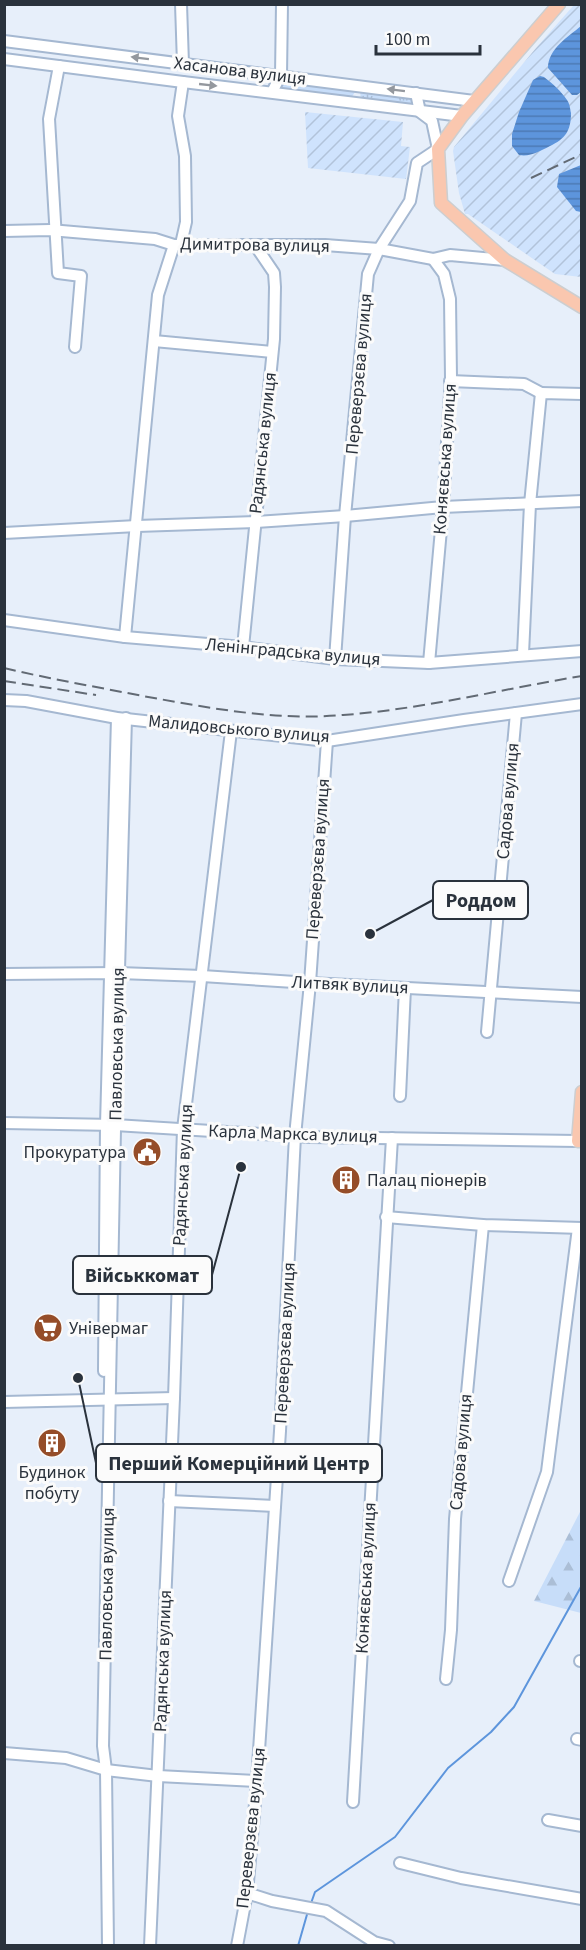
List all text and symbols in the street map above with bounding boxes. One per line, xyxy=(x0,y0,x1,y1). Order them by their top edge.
scale bar xyxy=(376,18,480,56)
text: 100 m xyxy=(385,27,430,52)
street label: Хасанова вулиця xyxy=(172,50,308,92)
one-way arrow xyxy=(130,54,149,63)
one-way arrow xyxy=(199,80,218,90)
one-way arrow xyxy=(386,85,405,95)
street label: Димитрова вулиця xyxy=(180,231,330,259)
street label: Переверзєва вулиця xyxy=(339,292,379,456)
street label: Радянська вулиця xyxy=(243,371,283,515)
street label: Коняєвська вулиця xyxy=(427,383,463,535)
street label: Ленінградська вулиця xyxy=(204,632,382,672)
street label: Малидовського вулиця xyxy=(147,709,331,749)
street label: Садова вулиця xyxy=(490,742,526,860)
street label: Переверзєва вулиця xyxy=(300,777,336,941)
callout: Роддом xyxy=(433,881,528,919)
text: Роддом xyxy=(445,887,517,915)
street label: Павловська вулиця xyxy=(103,967,131,1121)
street label: Литвяк вулиця xyxy=(291,969,409,1001)
street label: Радянська вулиця xyxy=(167,1103,199,1247)
street label: Карла Маркса вулиця xyxy=(208,1119,378,1149)
public building icon: Прокуратура xyxy=(131,1136,163,1168)
place label: Прокуратура xyxy=(24,1140,126,1165)
building icon: Палац піонерів xyxy=(330,1164,362,1196)
place label: Палац піонерів xyxy=(367,1168,487,1193)
callout: Військкомат xyxy=(73,1256,212,1294)
text: Військкомат xyxy=(85,1262,199,1290)
street label: Переверзєва вулиця xyxy=(268,1262,302,1424)
supermarket icon: Універмаг xyxy=(32,1312,64,1344)
place label: Універмаг xyxy=(69,1316,148,1341)
street label: Садова вулиця xyxy=(443,1393,479,1511)
building icon: Будинок побуту xyxy=(36,1427,68,1459)
callout: Перший Комерційний Центр xyxy=(96,1444,382,1482)
text: Перший Комерційний Центр xyxy=(108,1450,370,1478)
place label: Будинок побуту xyxy=(18,1460,86,1506)
street label: Коняєвська вулиця xyxy=(350,1502,382,1654)
street label: Павловська вулиця xyxy=(93,1507,121,1661)
street label: Радянська вулиця xyxy=(148,1589,178,1733)
street label: Переверзєва вулиця xyxy=(230,1746,272,1910)

